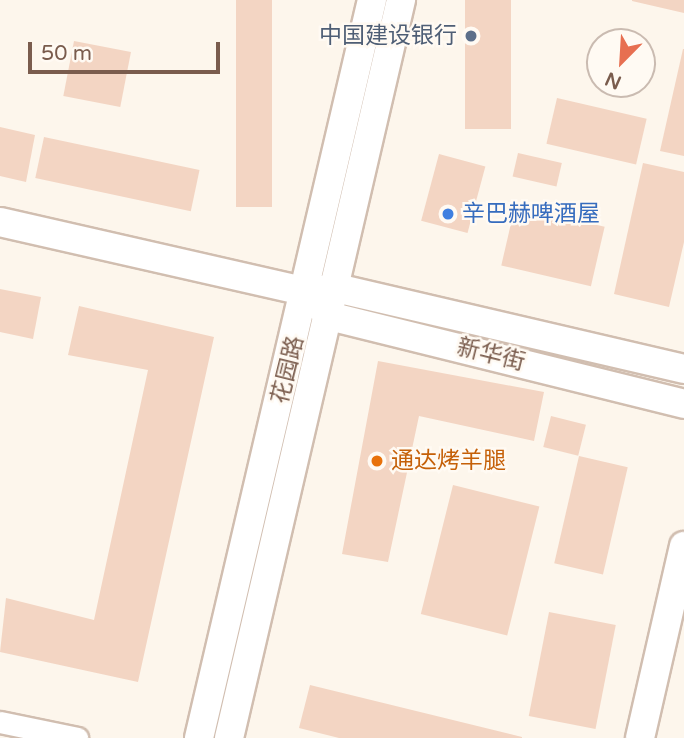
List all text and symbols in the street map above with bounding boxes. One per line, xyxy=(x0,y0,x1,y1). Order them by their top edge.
place label: 中国建设银行 xyxy=(319,22,457,50)
scale bar xyxy=(32,28,224,72)
marker: 中国建设银行 xyxy=(463,28,479,44)
north arrow xyxy=(586,28,656,98)
text: 50 m xyxy=(41,41,92,66)
text: N xyxy=(602,67,625,94)
place label: 辛巴赫啤酒屋 xyxy=(462,200,600,228)
marker: 辛巴赫啤酒屋 xyxy=(440,206,456,222)
street label: 花园路 xyxy=(266,333,310,407)
street label: 新华街 xyxy=(454,333,528,377)
place label: 通达烤羊腿 xyxy=(391,447,506,475)
marker: 通达烤羊腿 xyxy=(369,453,385,469)

